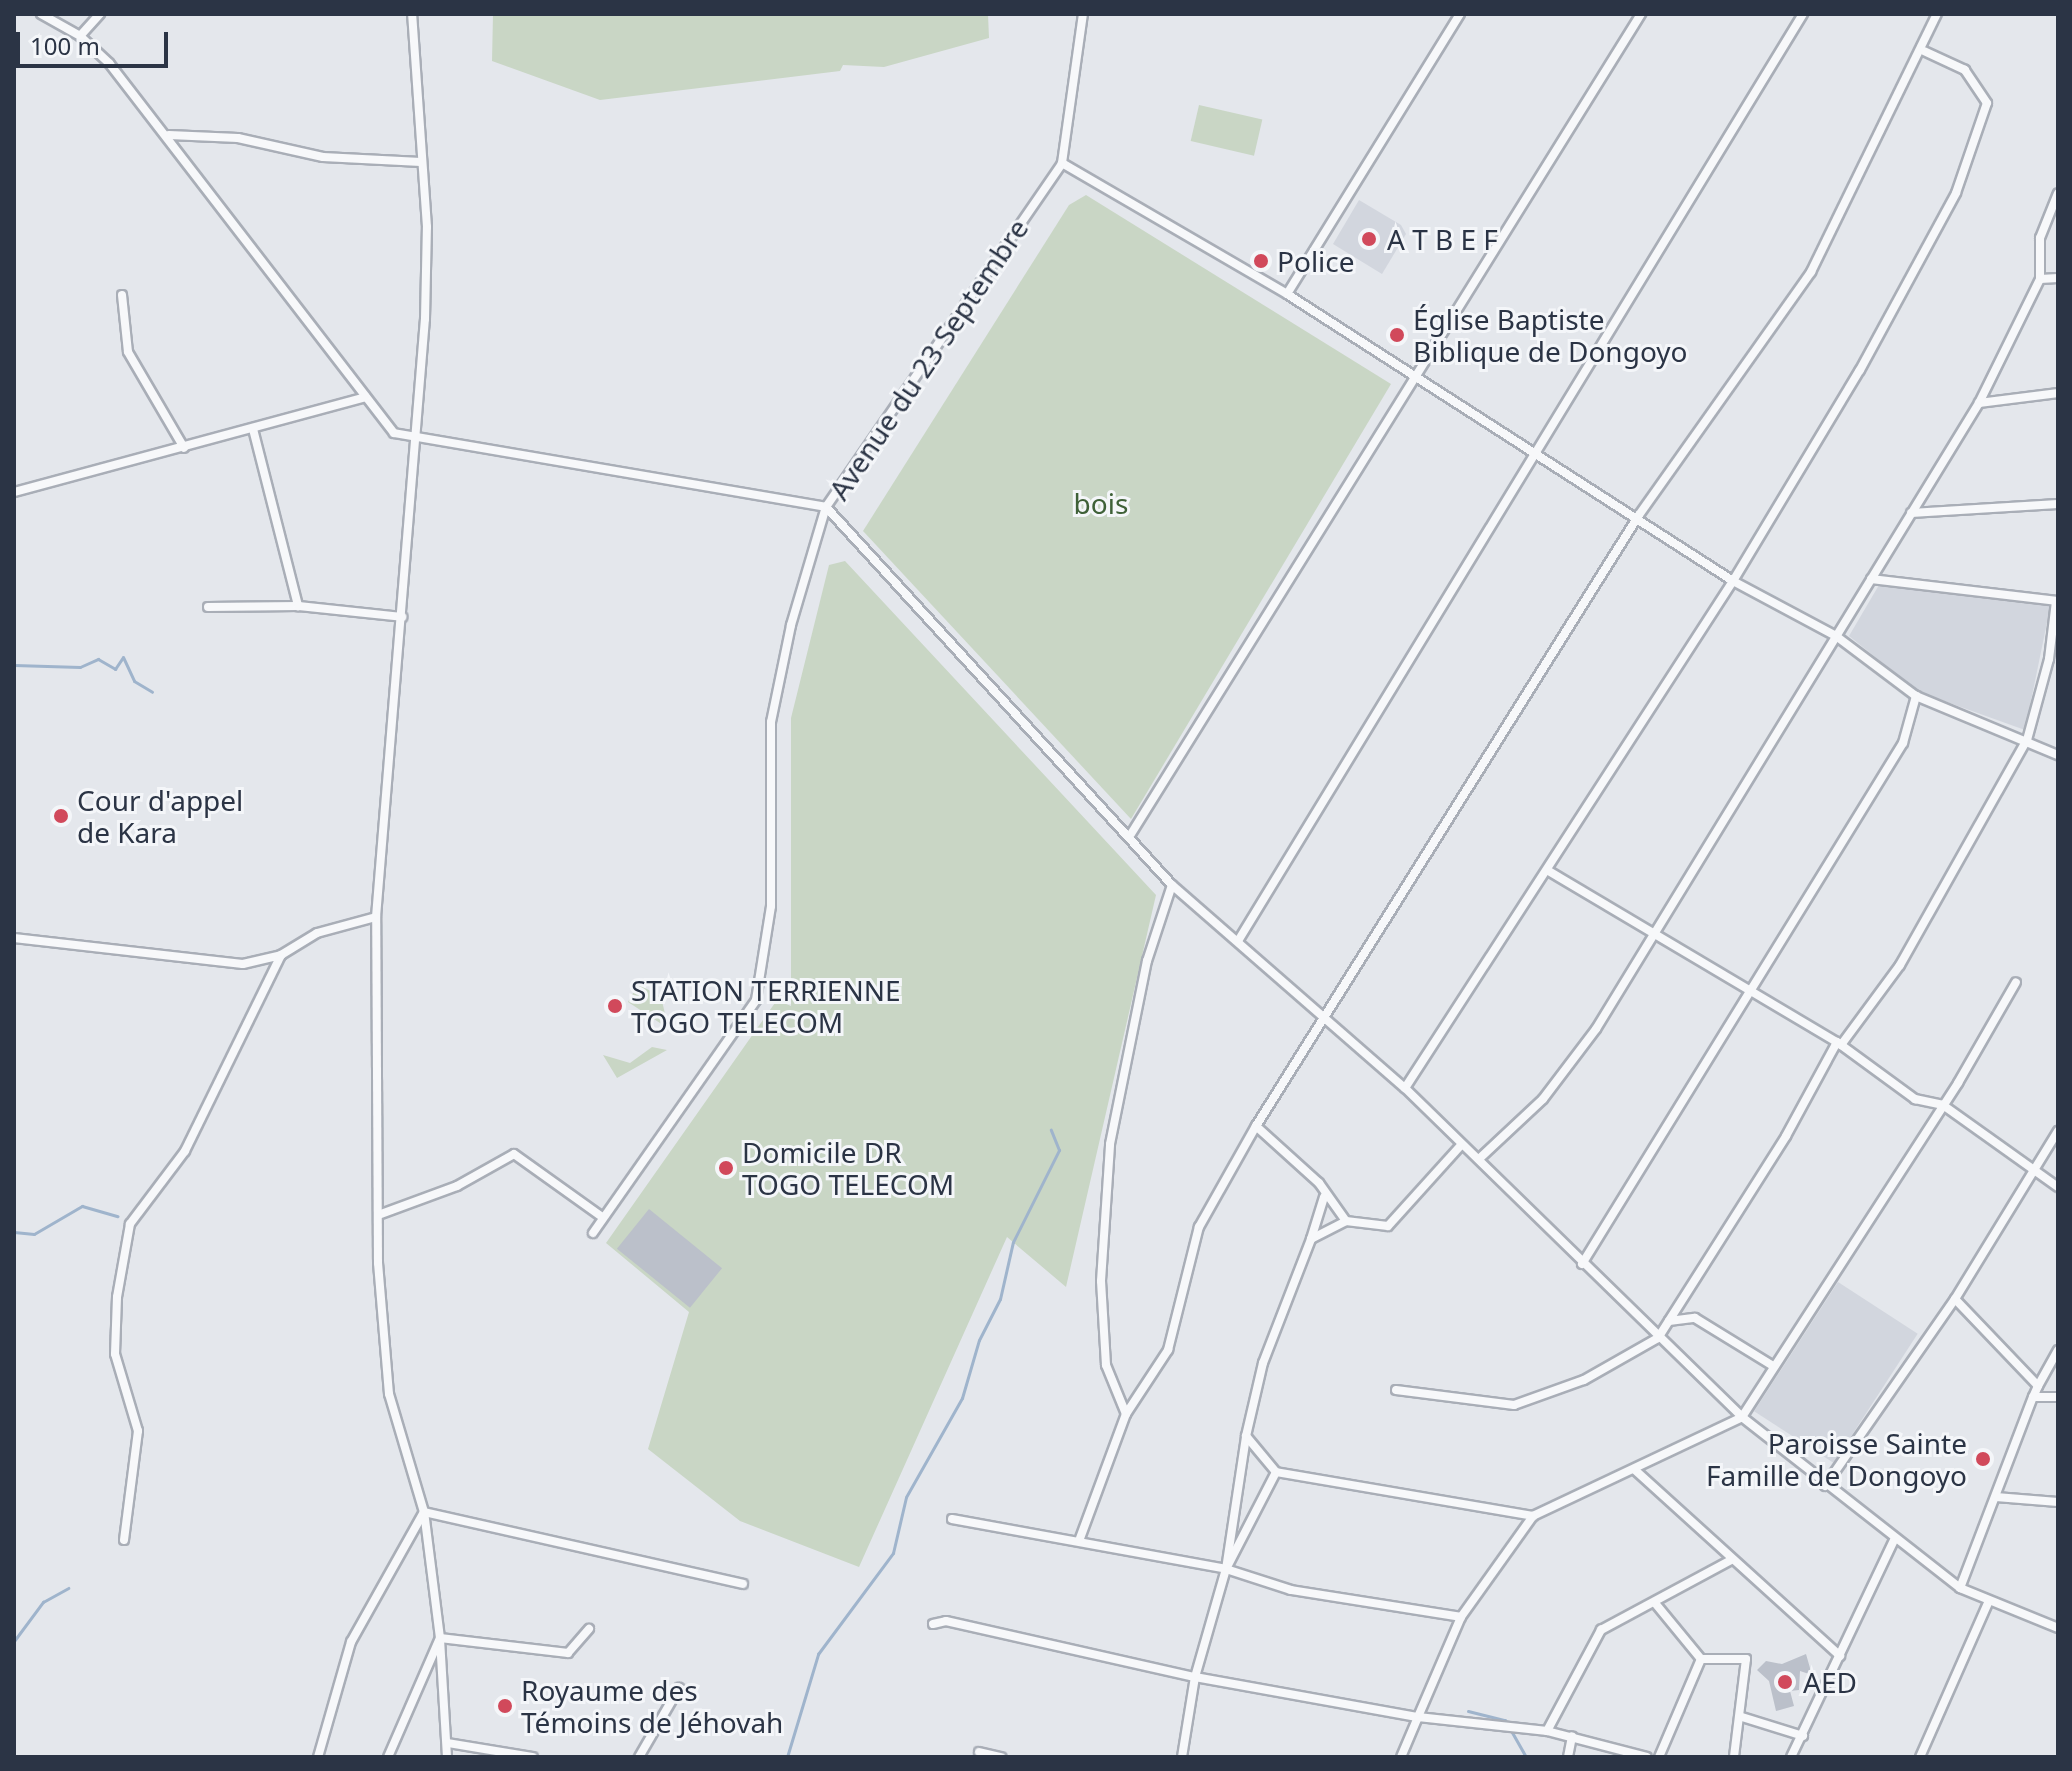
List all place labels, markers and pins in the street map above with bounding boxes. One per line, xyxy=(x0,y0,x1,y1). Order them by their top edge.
place label: A T B E F xyxy=(1387,222,1498,256)
marker: A T B E F xyxy=(1358,228,1380,250)
place label: Police xyxy=(1277,244,1355,278)
marker: Police xyxy=(1252,252,1270,270)
place label: Église Baptiste Biblique de Dongoyo xyxy=(1413,302,1687,368)
marker: Église Baptiste Biblique de Dongoyo xyxy=(1388,326,1406,344)
place label: Cour d'appel de Kara xyxy=(77,783,243,849)
marker: Cour d'appel de Kara xyxy=(52,807,70,825)
place label: STATION TERRIENNE TOGO TELECOM xyxy=(631,973,901,1039)
marker: STATION TERRIENNE TOGO TELECOM xyxy=(606,997,624,1015)
place label: Domicile DR TOGO TELECOM xyxy=(742,1135,954,1201)
marker: Domicile DR TOGO TELECOM xyxy=(717,1159,735,1177)
place label: Paroisse Sainte Famille de Dongoyo xyxy=(1706,1426,1967,1492)
marker: Paroisse Sainte Famille de Dongoyo xyxy=(1974,1450,1992,1468)
place label: AED xyxy=(1803,1665,1857,1699)
marker: AED xyxy=(1774,1671,1796,1693)
place label: Royaume des Témoins de Jéhovah xyxy=(521,1673,783,1739)
marker: Royaume des Témoins de Jéhovah xyxy=(496,1697,514,1715)

